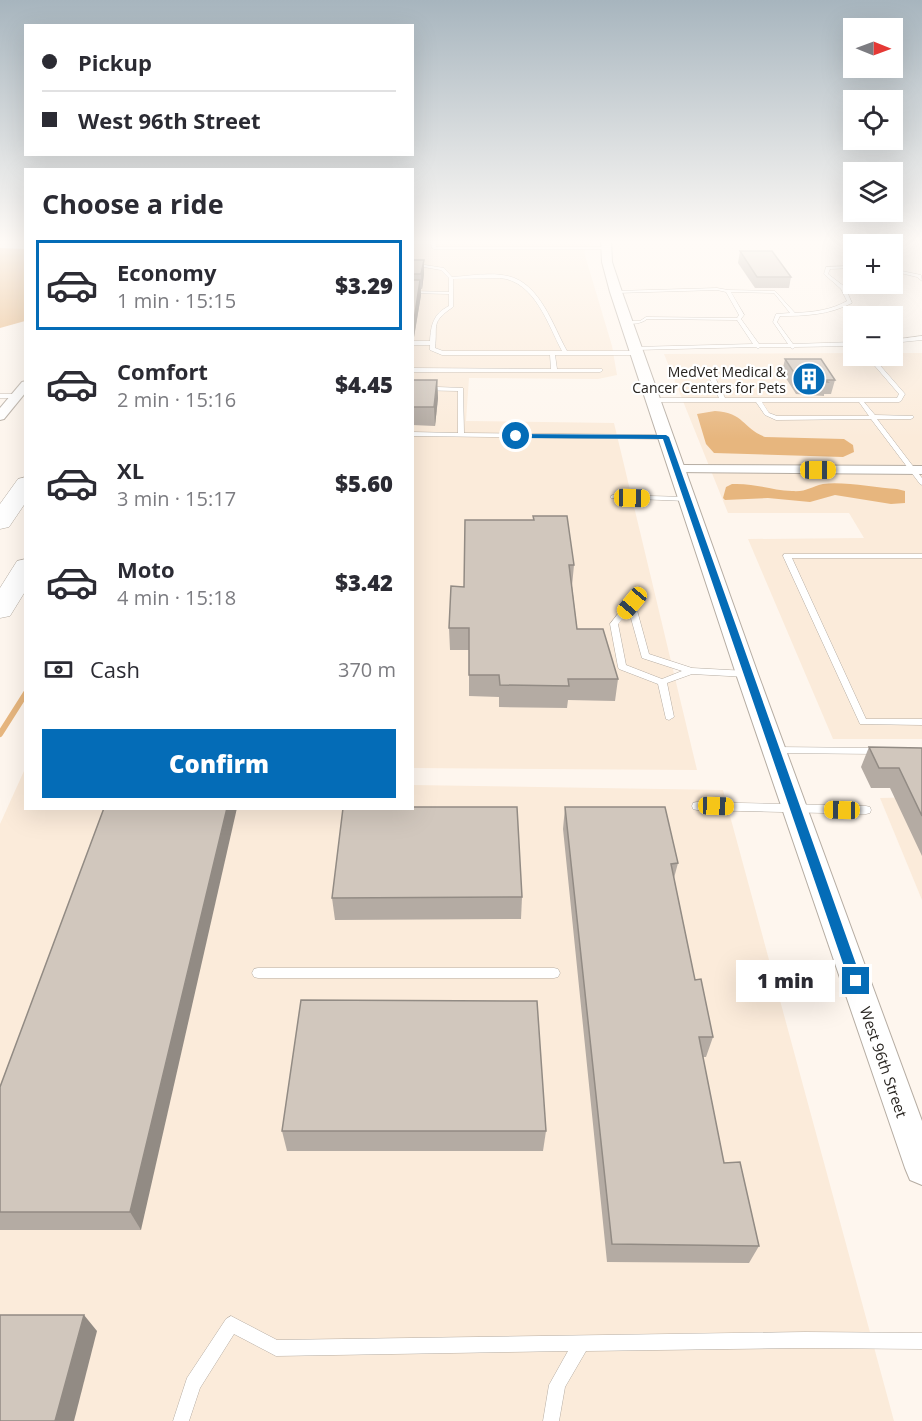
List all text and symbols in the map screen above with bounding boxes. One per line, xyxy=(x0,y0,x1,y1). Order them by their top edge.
north arrow xyxy=(843,18,903,78)
map controls xyxy=(843,18,903,366)
text: Pickup xyxy=(78,47,152,77)
button: locate xyxy=(843,90,903,150)
text: West 96th Street xyxy=(78,105,261,135)
button: layers xyxy=(843,162,903,222)
text: Choose a ride xyxy=(42,185,224,222)
button: + xyxy=(843,234,903,294)
text: Economy xyxy=(117,257,216,287)
icon: car xyxy=(45,258,99,312)
text: $3.29 xyxy=(335,270,393,300)
text: 1 min · 15:15 xyxy=(117,287,236,314)
button: − xyxy=(843,306,903,366)
text: Comfort xyxy=(117,356,208,386)
icon: car xyxy=(45,357,99,411)
building icon: MedVet Medical & Cancer Centers for Pets xyxy=(791,361,827,397)
place label: MedVet Medical & Cancer Centers for Pets xyxy=(632,362,787,397)
text: $4.45 xyxy=(335,369,393,399)
text: 2 min · 15:16 xyxy=(117,386,236,413)
route start xyxy=(502,422,529,449)
text: XL xyxy=(117,455,144,485)
icon: car xyxy=(45,456,99,510)
car xyxy=(800,461,836,479)
text: $5.60 xyxy=(335,468,393,498)
text: 3 min · 15:17 xyxy=(117,485,236,512)
car xyxy=(614,489,650,507)
text: Moto xyxy=(117,554,175,584)
icon: car xyxy=(45,555,99,609)
text: $3.42 xyxy=(335,567,393,597)
car xyxy=(614,583,650,623)
text: 4 min · 15:18 xyxy=(117,584,236,611)
icon: cash xyxy=(42,653,75,686)
text: Cash xyxy=(90,654,140,684)
text: 370 m xyxy=(338,656,396,683)
button: Confirm xyxy=(42,729,396,798)
car xyxy=(698,796,734,816)
car xyxy=(824,801,860,819)
callout: 1 min xyxy=(736,960,835,1002)
text: 1 min xyxy=(757,967,814,994)
route end xyxy=(842,967,869,994)
street label: West 96th Street xyxy=(856,1004,912,1120)

